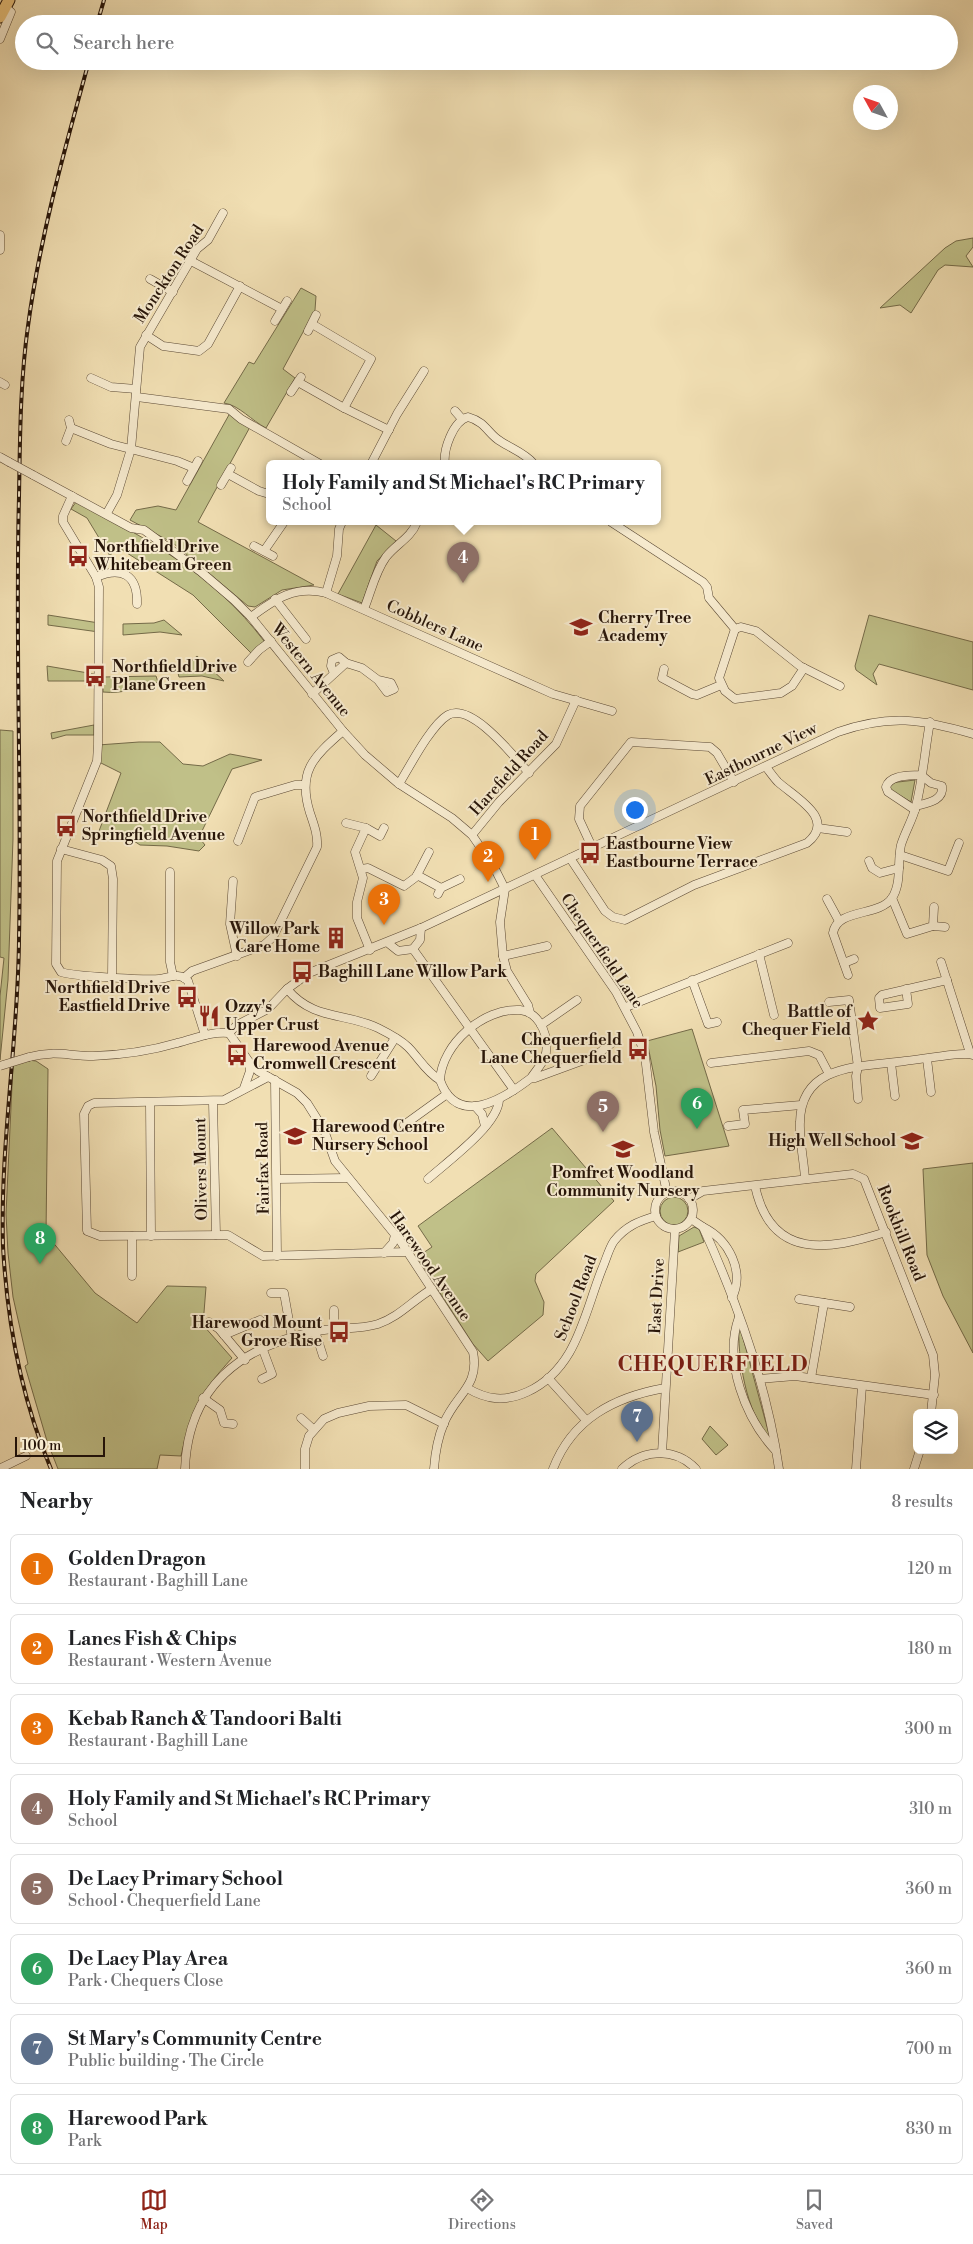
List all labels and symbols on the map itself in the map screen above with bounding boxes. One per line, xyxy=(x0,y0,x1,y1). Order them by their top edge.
north arrow xyxy=(853,85,898,130)
street label: Monckton Road xyxy=(130,221,208,327)
place label: Northfield Drive Whitebeam Green xyxy=(93,537,232,575)
pin: 4 xyxy=(447,542,479,583)
bus stop icon: Northfield Drive Whitebeam Green xyxy=(65,543,91,569)
street label: Cobblers Lane xyxy=(383,596,487,656)
place label: Cherry Tree Academy xyxy=(597,608,692,646)
school or university icon: Cherry Tree Academy xyxy=(568,614,594,640)
street label: Western Avenue xyxy=(266,618,355,721)
place label: Northfield Drive Plane Green xyxy=(112,657,237,695)
bus stop icon: Northfield Drive Plane Green xyxy=(82,663,108,689)
street label: Eastbourne View xyxy=(702,718,821,790)
street label: Harefield Road xyxy=(465,726,553,820)
your location xyxy=(622,797,648,823)
place label: Northfield Drive Springfield Avenue xyxy=(82,807,226,845)
bus stop icon: Northfield Drive Springfield Avenue xyxy=(53,813,79,839)
pin: 1 xyxy=(519,819,551,860)
place label: Eastbourne View Eastbourne Terrace xyxy=(606,834,758,872)
bus stop icon: Eastbourne View Eastbourne Terrace xyxy=(577,840,603,866)
pin: 2 xyxy=(472,841,504,882)
pin: 3 xyxy=(368,884,400,925)
street label: Chequerfield Lane xyxy=(556,890,648,1012)
place label: Willow Park Care Home xyxy=(228,919,321,957)
building icon: Willow Park Care Home xyxy=(323,925,349,951)
bus stop icon: Baghill Lane Willow Park xyxy=(289,959,315,985)
place label: Baghill Lane Willow Park xyxy=(318,962,508,982)
place label: Northfield Drive Eastfield Drive xyxy=(45,978,170,1016)
bus stop icon: Northfield Drive Eastfield Drive xyxy=(174,984,200,1010)
place label: Ozzy's Upper Crust xyxy=(225,997,319,1035)
place label: Battle of Chequer Field xyxy=(742,1002,853,1040)
restaurant icon: Ozzy's Upper Crust xyxy=(196,1003,222,1029)
place icon: Battle of Chequer Field xyxy=(855,1008,881,1034)
place label: Chequerfield Lane Chequerfield xyxy=(481,1030,622,1068)
place label: Harewood Avenue Cromwell Crescent xyxy=(253,1036,397,1074)
bus stop icon: Chequerfield Lane Chequerfield xyxy=(625,1036,651,1062)
bus stop icon: Harewood Avenue Cromwell Crescent xyxy=(224,1042,250,1068)
pin: 6 xyxy=(681,1088,713,1129)
pin: 5 xyxy=(587,1091,619,1132)
street label: Olivers Mount xyxy=(190,1117,212,1221)
place label: Harewood Centre Nursery School xyxy=(312,1117,445,1155)
street label: Fairfax Road xyxy=(252,1122,274,1214)
school or university icon: Harewood Centre Nursery School xyxy=(282,1123,308,1149)
school or university icon: High Well School xyxy=(899,1128,925,1154)
place label: High Well School xyxy=(768,1131,897,1151)
school or university icon: Pomfret Woodland Community Nursery xyxy=(610,1136,636,1162)
place label: Pomfret Woodland Community Nursery xyxy=(546,1163,701,1201)
street label: Rookhill Road xyxy=(873,1182,929,1284)
street label: Harewood Avenue xyxy=(385,1207,475,1325)
pin: 8 xyxy=(24,1223,56,1264)
street label: School Road xyxy=(551,1253,601,1343)
street label: East Drive xyxy=(645,1258,669,1334)
place label: Harewood Mount Grove Rise xyxy=(192,1313,322,1351)
bus stop icon: Harewood Mount Grove Rise xyxy=(326,1319,352,1345)
district label: CHEQUERFIELD xyxy=(618,1352,808,1378)
pin: 7 xyxy=(621,1401,653,1442)
scale bar xyxy=(15,1434,105,1457)

